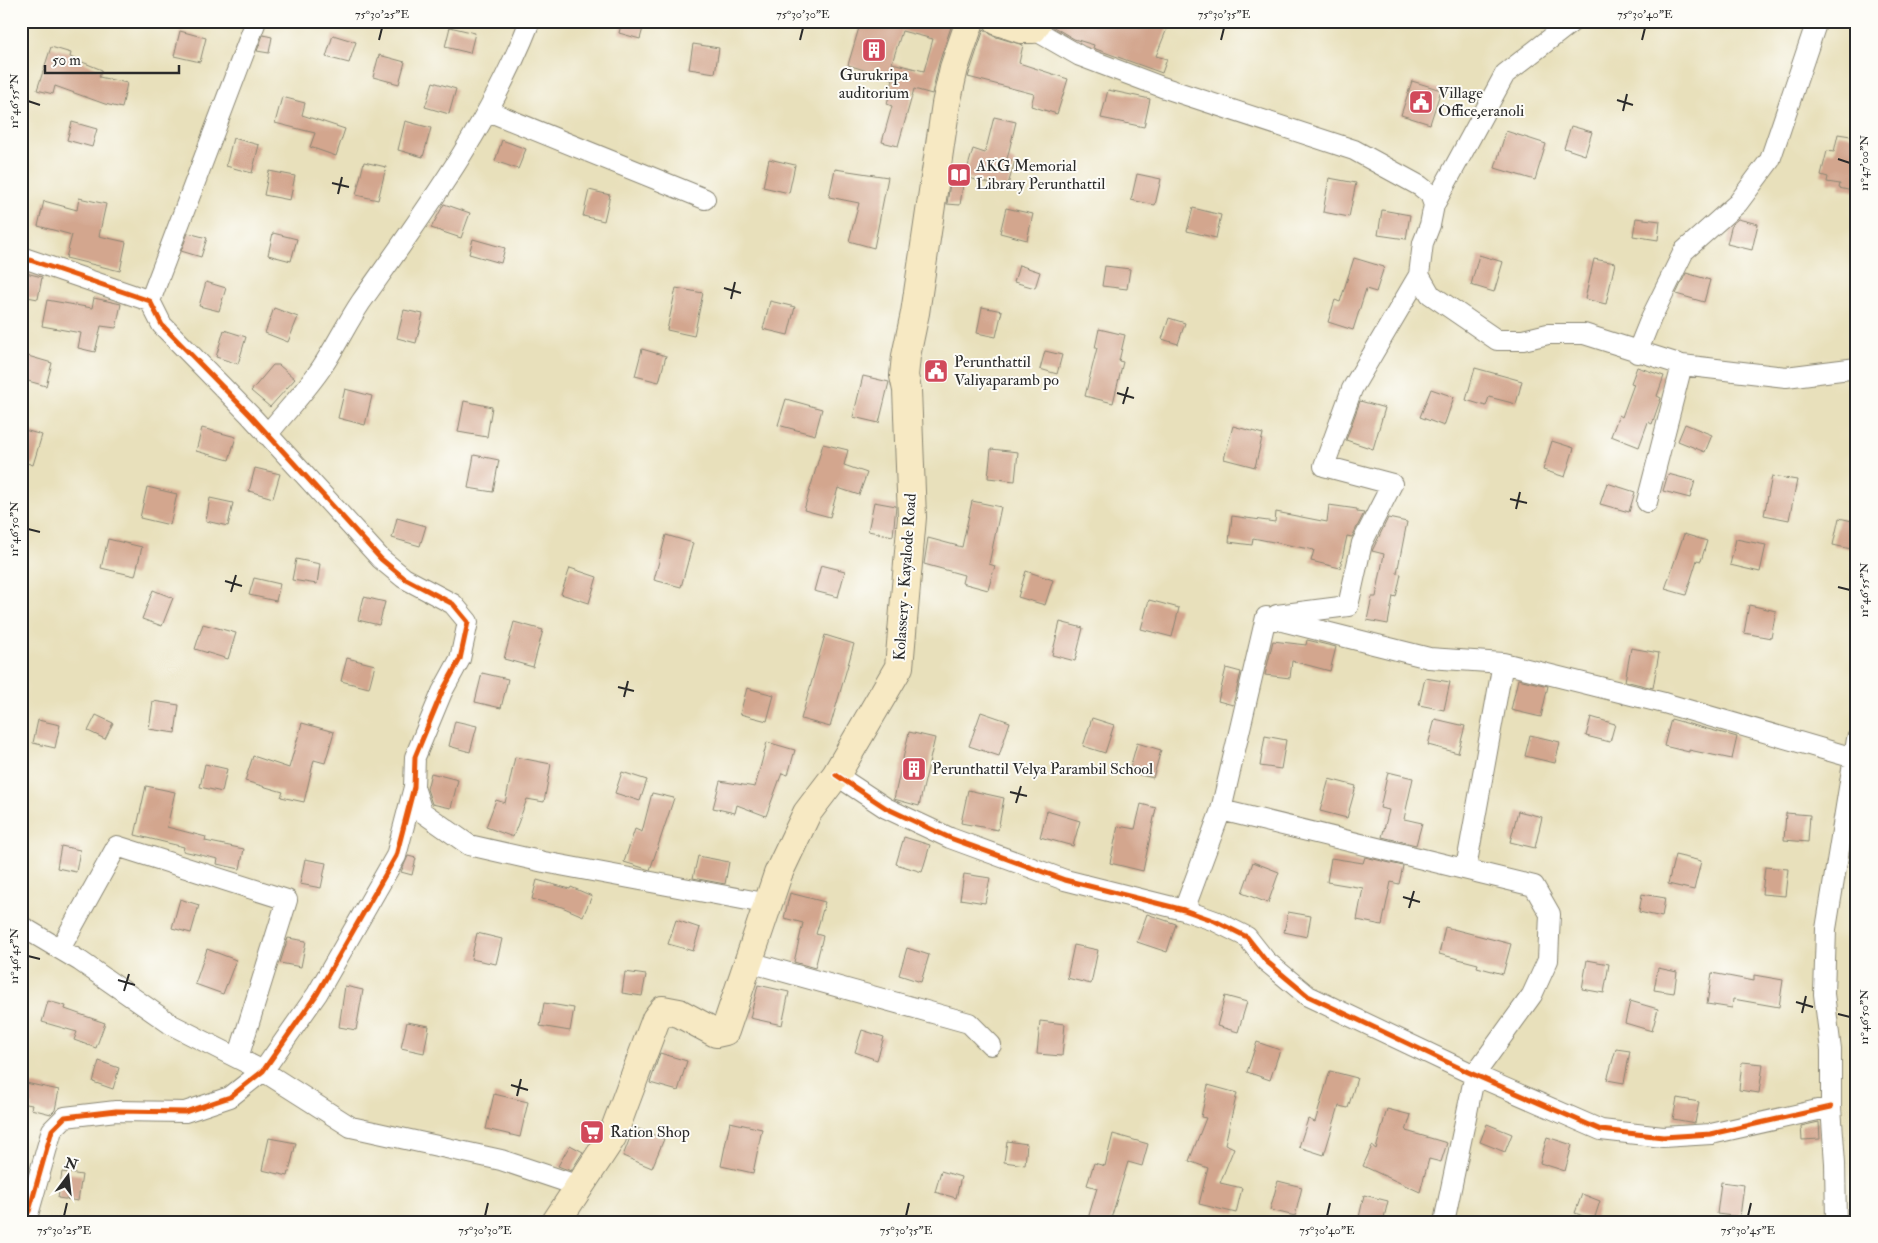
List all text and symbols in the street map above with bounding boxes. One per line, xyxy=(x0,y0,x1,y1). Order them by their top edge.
text: 75°30'25"E xyxy=(355,7,409,22)
text: 75°30'30"E xyxy=(776,7,830,22)
text: 75°30'35"E xyxy=(1198,7,1251,22)
text: 75°30'40"E xyxy=(1617,7,1673,22)
building icon: Gurukripa auditorium xyxy=(861,37,887,63)
scale bar xyxy=(45,42,179,74)
text: 50 m xyxy=(52,51,81,70)
place label: Gurukripa auditorium xyxy=(839,65,910,103)
text: 11°46'55"N xyxy=(7,73,22,128)
place label: Village Office,eranoli xyxy=(1438,83,1524,121)
public building icon: Village Office,eranoli xyxy=(1408,89,1434,115)
text: 11°47'00"N xyxy=(1857,135,1872,191)
place label: AKG Memorial Library Perunthattil xyxy=(975,156,1105,194)
library icon: AKG Memorial Library Perunthattil xyxy=(946,162,972,188)
place label: Perunthattil Valiyaparamb po xyxy=(954,352,1059,391)
public building icon: Perunthattil Valiyaparamb po xyxy=(923,358,949,384)
street label: Kolassery - Kayalode Road xyxy=(889,493,921,661)
text: 11°46'50"N xyxy=(7,501,22,557)
text: 11°46'55"N xyxy=(1857,562,1872,617)
building icon: Perunthattil Velya Parambil School xyxy=(901,756,927,782)
place label: Perunthattil Velya Parambil School xyxy=(932,759,1153,779)
text: 11°46'45"N xyxy=(7,928,22,984)
text: 11°46'50"N xyxy=(1857,989,1872,1045)
supermarket icon: Ration Shop xyxy=(579,1119,605,1145)
place label: Ration Shop xyxy=(610,1122,690,1143)
north arrow xyxy=(42,1150,92,1200)
text: N xyxy=(62,1154,80,1174)
text: 75°30'25"E xyxy=(37,1223,91,1238)
text: 75°30'30"E xyxy=(458,1223,512,1238)
text: 75°30'35"E xyxy=(880,1223,933,1238)
text: 75°30'40"E xyxy=(1299,1223,1355,1238)
text: 75°30'45"E xyxy=(1721,1223,1776,1238)

